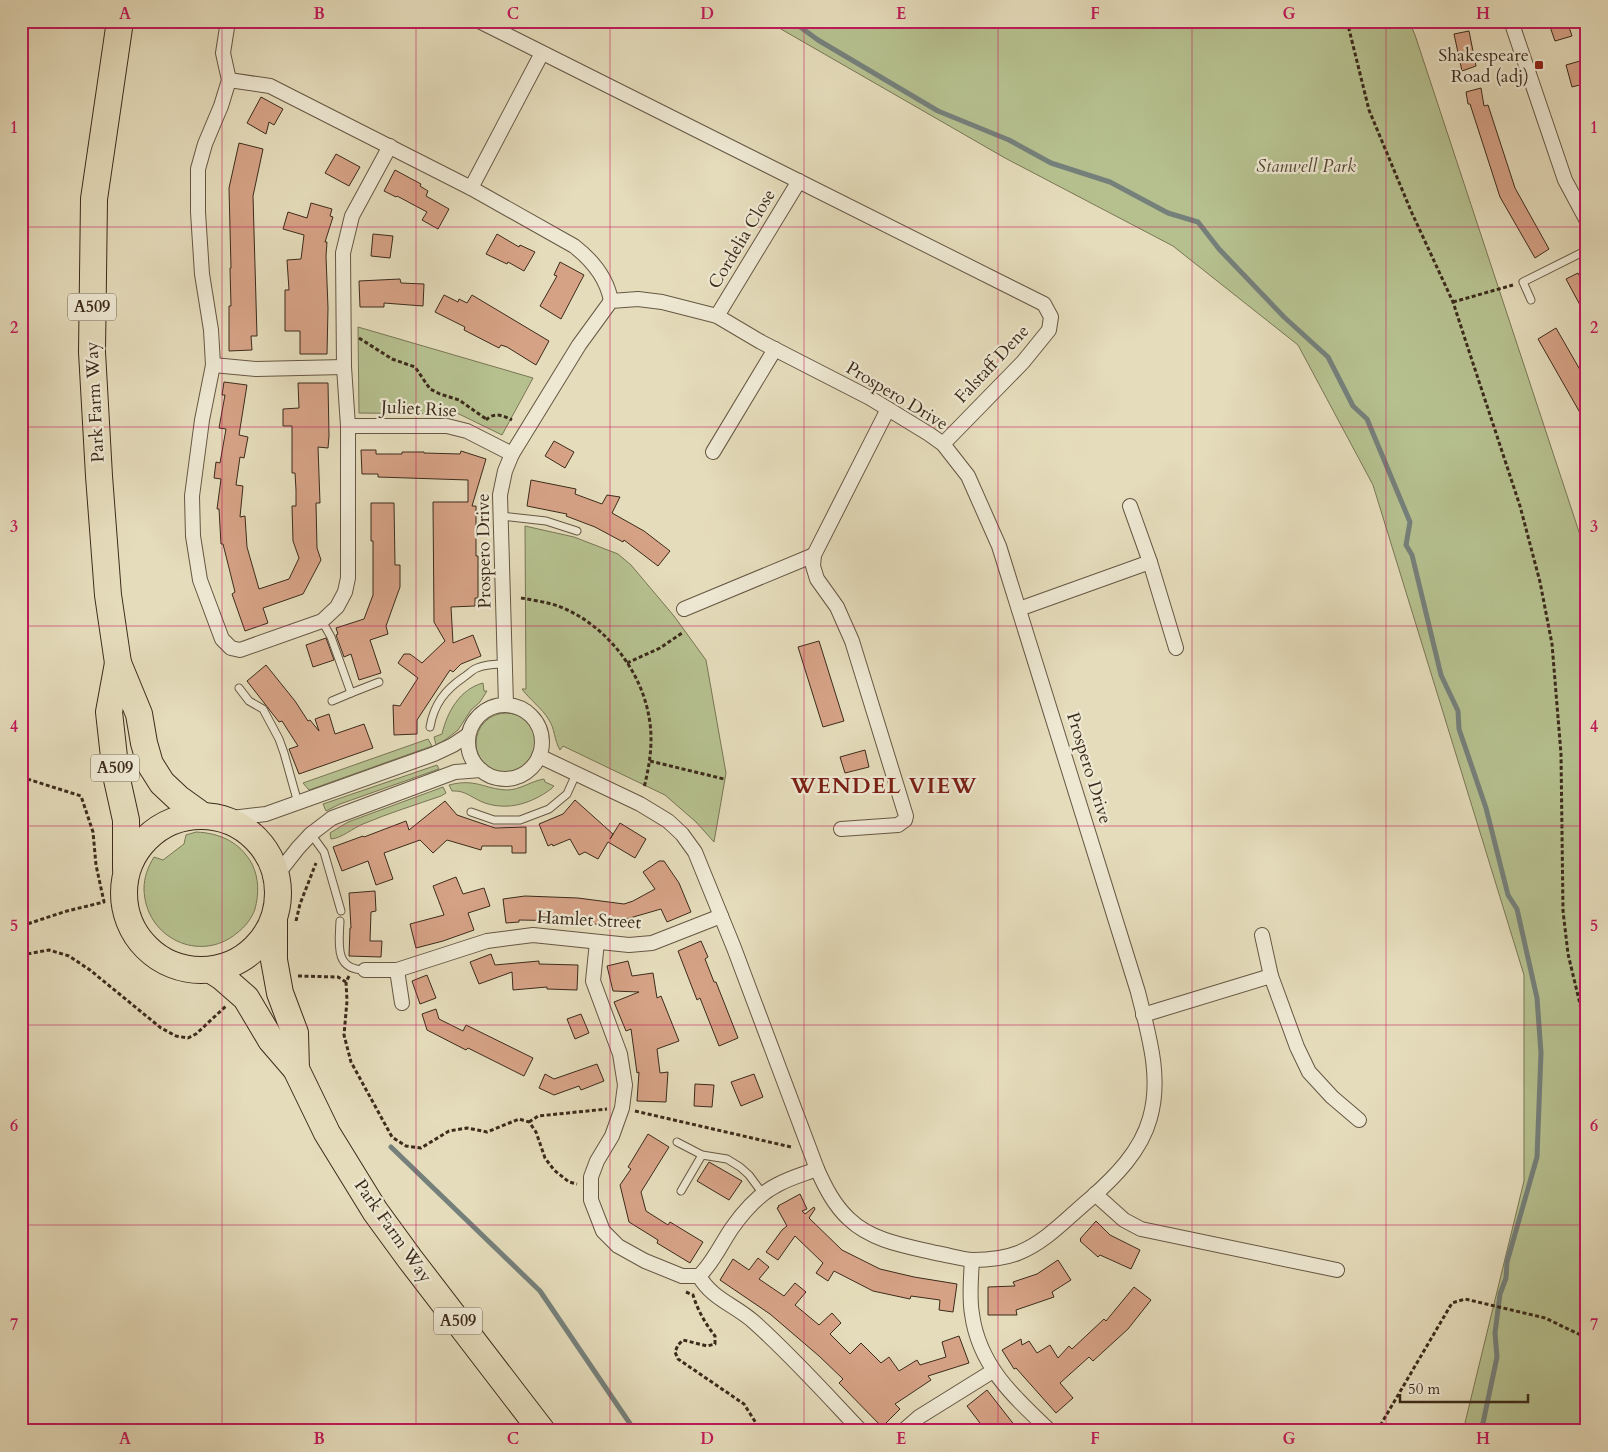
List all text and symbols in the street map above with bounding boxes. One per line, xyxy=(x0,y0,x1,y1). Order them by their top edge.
text: A xyxy=(119,3,131,25)
text: B xyxy=(313,3,325,25)
text: C xyxy=(507,3,519,25)
text: D xyxy=(700,3,714,25)
text: E xyxy=(896,3,906,25)
text: F xyxy=(1090,3,1100,25)
text: G xyxy=(1282,3,1296,25)
text: H xyxy=(1476,3,1490,25)
place label: Shakespeare Road (adj) xyxy=(1438,43,1529,89)
marker: Shakespeare Road (adj) xyxy=(1533,59,1545,71)
text: 1 xyxy=(10,117,18,139)
text: 1 xyxy=(1590,117,1598,139)
park label: Stanwell Park xyxy=(1256,154,1356,179)
street label: Cordelia Close xyxy=(702,184,782,294)
road number: A509 xyxy=(68,294,116,320)
text: 2 xyxy=(10,317,18,339)
text: 2 xyxy=(1590,317,1598,339)
street label: Falstaff Dene xyxy=(949,319,1035,409)
street label: Park Farm Way xyxy=(79,340,111,463)
street label: Prospero Drive xyxy=(841,356,953,436)
street label: Juliet Rise xyxy=(377,394,458,423)
street label: Prospero Drive xyxy=(470,493,498,609)
text: 3 xyxy=(10,516,18,538)
text: 3 xyxy=(1590,516,1598,538)
street label: Prospero Drive xyxy=(1060,709,1118,827)
text: 4 xyxy=(10,716,18,738)
text: 4 xyxy=(1590,716,1598,738)
road number: A509 xyxy=(91,754,139,781)
district label: WENDEL VIEW xyxy=(789,771,978,801)
street label: Hamlet Street xyxy=(536,905,642,935)
text: 5 xyxy=(10,915,18,937)
text: 5 xyxy=(1590,915,1598,937)
text: 6 xyxy=(10,1115,18,1137)
text: 6 xyxy=(1590,1115,1598,1137)
street label: Park Farm Way xyxy=(348,1174,438,1288)
road number: A509 xyxy=(434,1308,482,1334)
text: 7 xyxy=(10,1314,18,1336)
text: 7 xyxy=(1590,1314,1598,1336)
scale bar xyxy=(1400,1372,1528,1404)
text: 50 m xyxy=(1408,1379,1440,1399)
text: A xyxy=(119,1428,131,1450)
text: B xyxy=(313,1428,325,1450)
text: C xyxy=(507,1428,519,1450)
text: D xyxy=(700,1428,714,1450)
text: E xyxy=(896,1428,906,1450)
text: F xyxy=(1090,1428,1100,1450)
text: G xyxy=(1282,1428,1296,1450)
text: H xyxy=(1476,1428,1490,1450)

